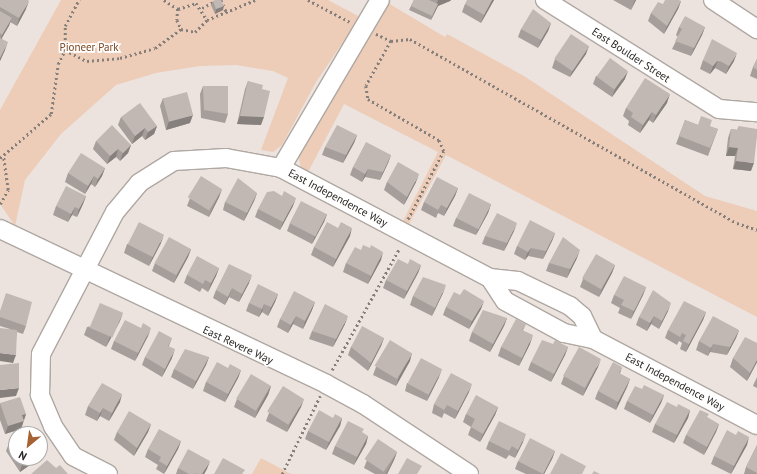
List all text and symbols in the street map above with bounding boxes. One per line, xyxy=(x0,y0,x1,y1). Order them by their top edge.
street label: East Boulder Street xyxy=(590,25,672,85)
park label: Pioneer Park xyxy=(60,40,118,54)
street label: East Independence Way xyxy=(286,166,390,230)
street label: East Revere Way xyxy=(201,323,275,367)
street label: East Independence Way xyxy=(623,350,727,414)
north arrow xyxy=(8,426,48,466)
text: N xyxy=(16,448,29,464)

